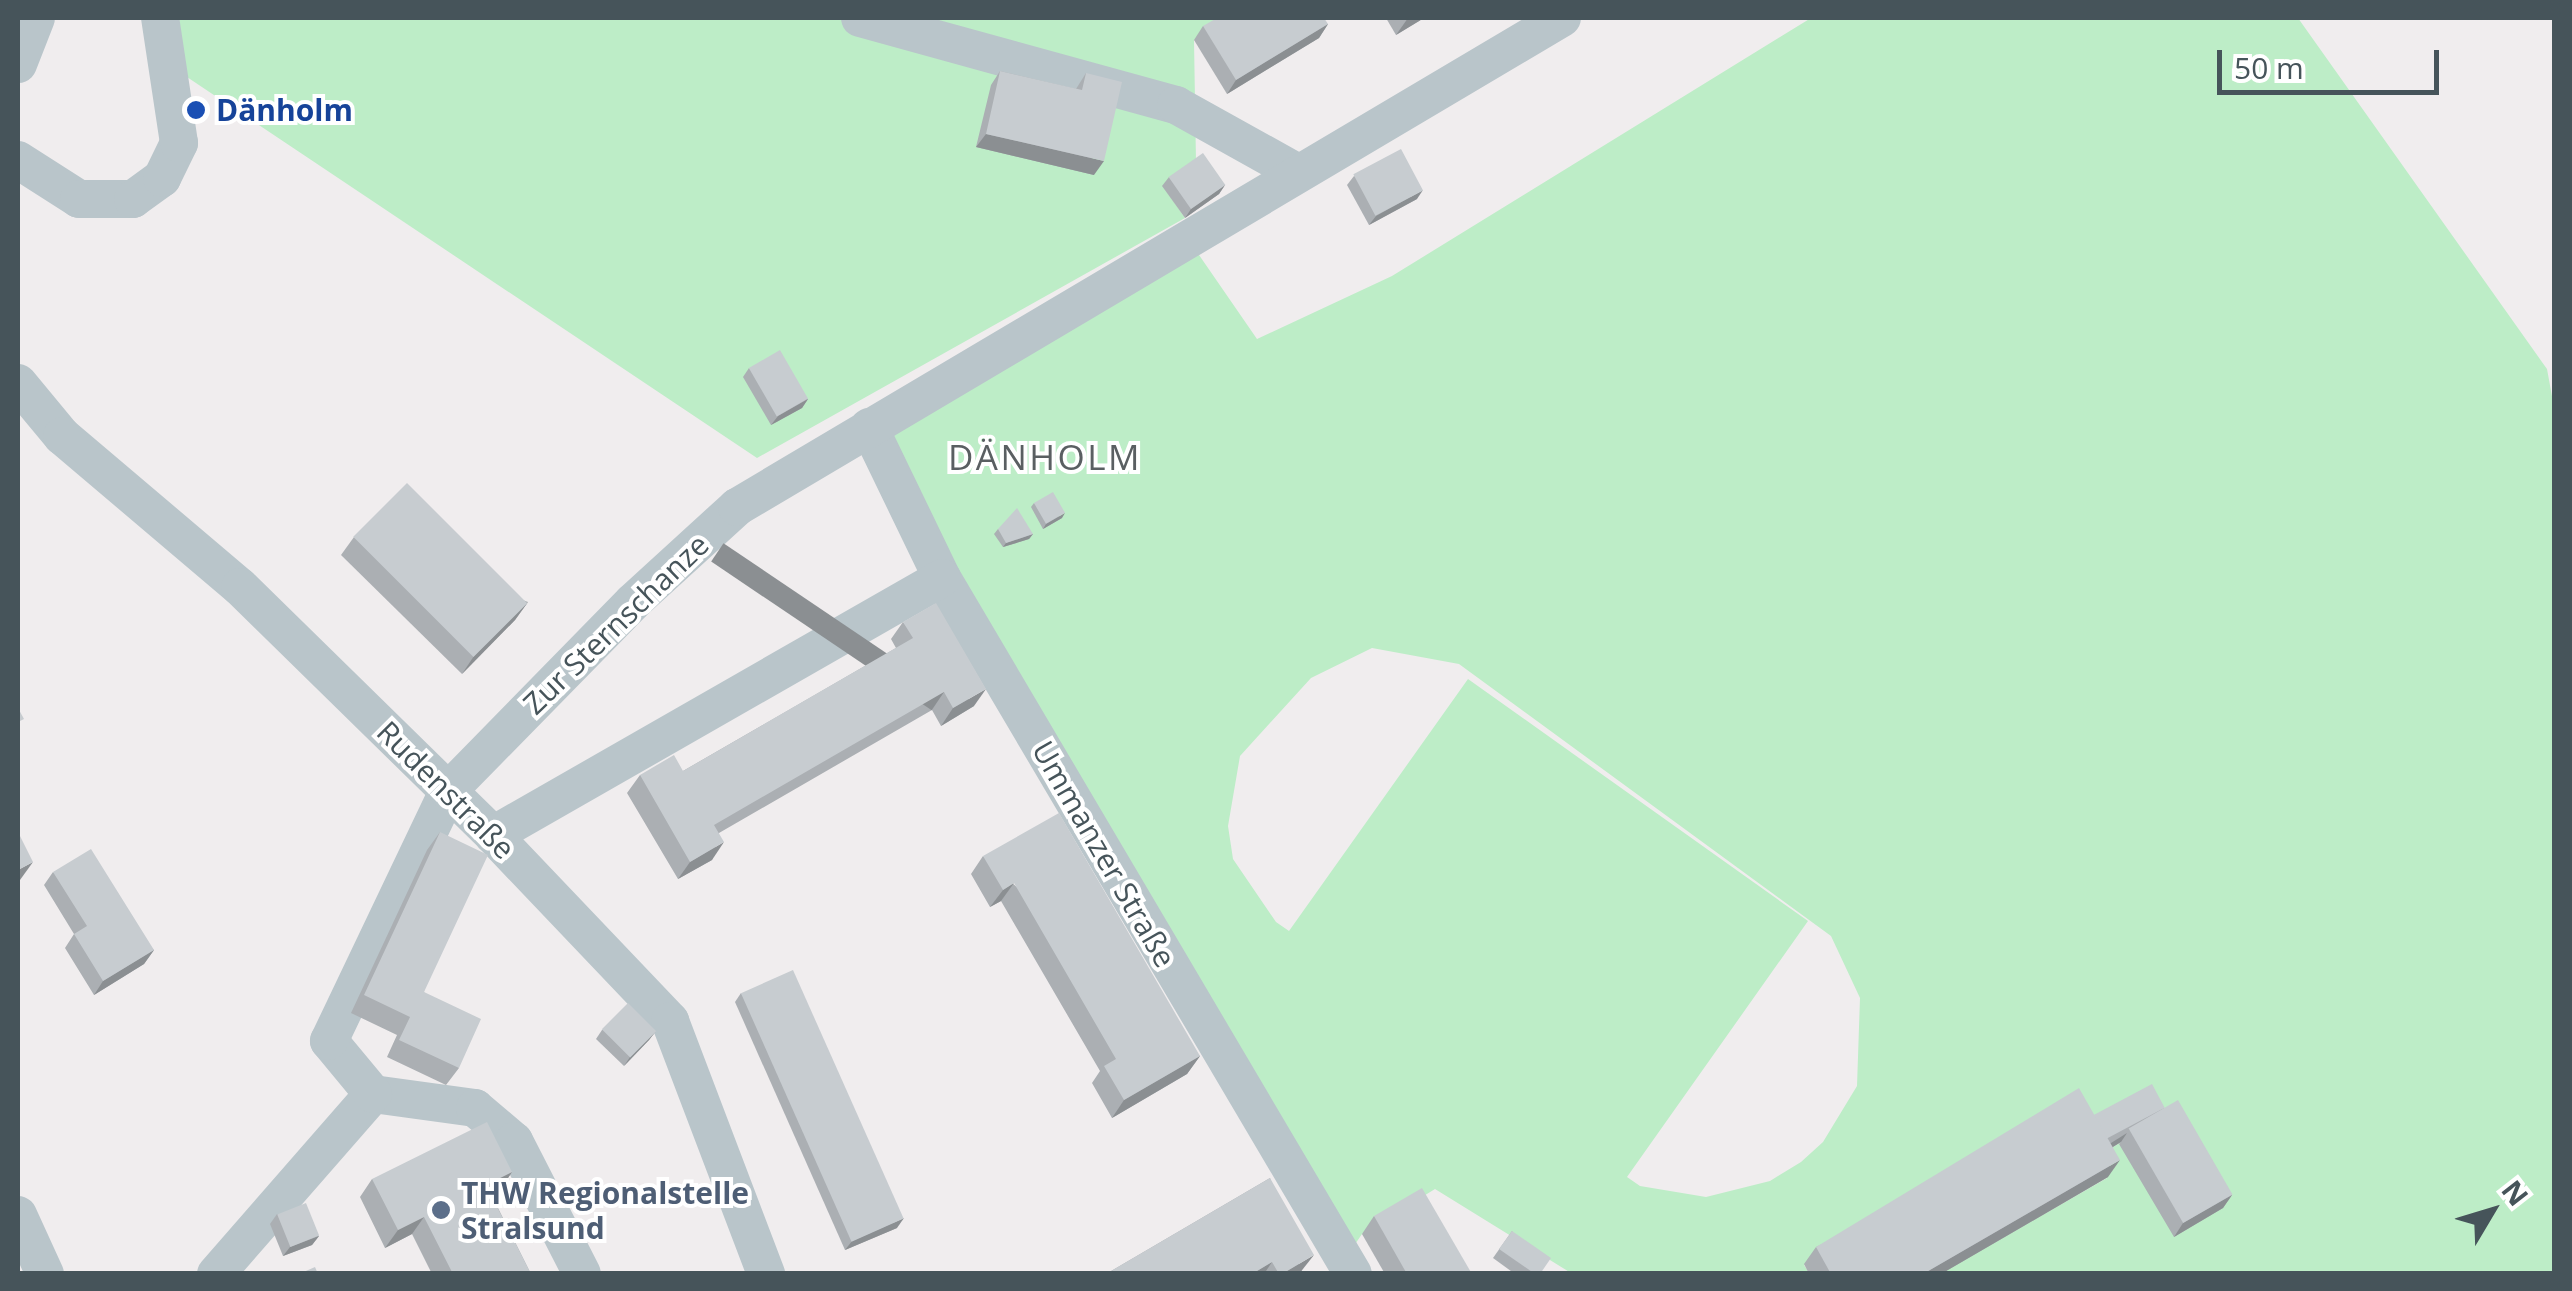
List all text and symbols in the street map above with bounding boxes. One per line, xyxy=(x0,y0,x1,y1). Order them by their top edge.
scale bar xyxy=(2222,30,2444,92)
text: 50 m xyxy=(2234,47,2304,88)
place label: Dänholm xyxy=(216,92,353,128)
marker: Dänholm xyxy=(185,99,207,121)
district label: DÄNHOLM xyxy=(948,436,1142,478)
street label: Zur Sternschanze xyxy=(516,527,716,721)
street label: Rudenstraße xyxy=(370,714,522,866)
street label: Ummanzer Straße xyxy=(1025,735,1183,973)
north arrow xyxy=(2442,1161,2542,1261)
text: N xyxy=(2494,1172,2538,1213)
place label: THW Regionalstelle Stralsund xyxy=(461,1175,749,1246)
marker: THW Regionalstelle Stralsund xyxy=(430,1199,452,1221)

